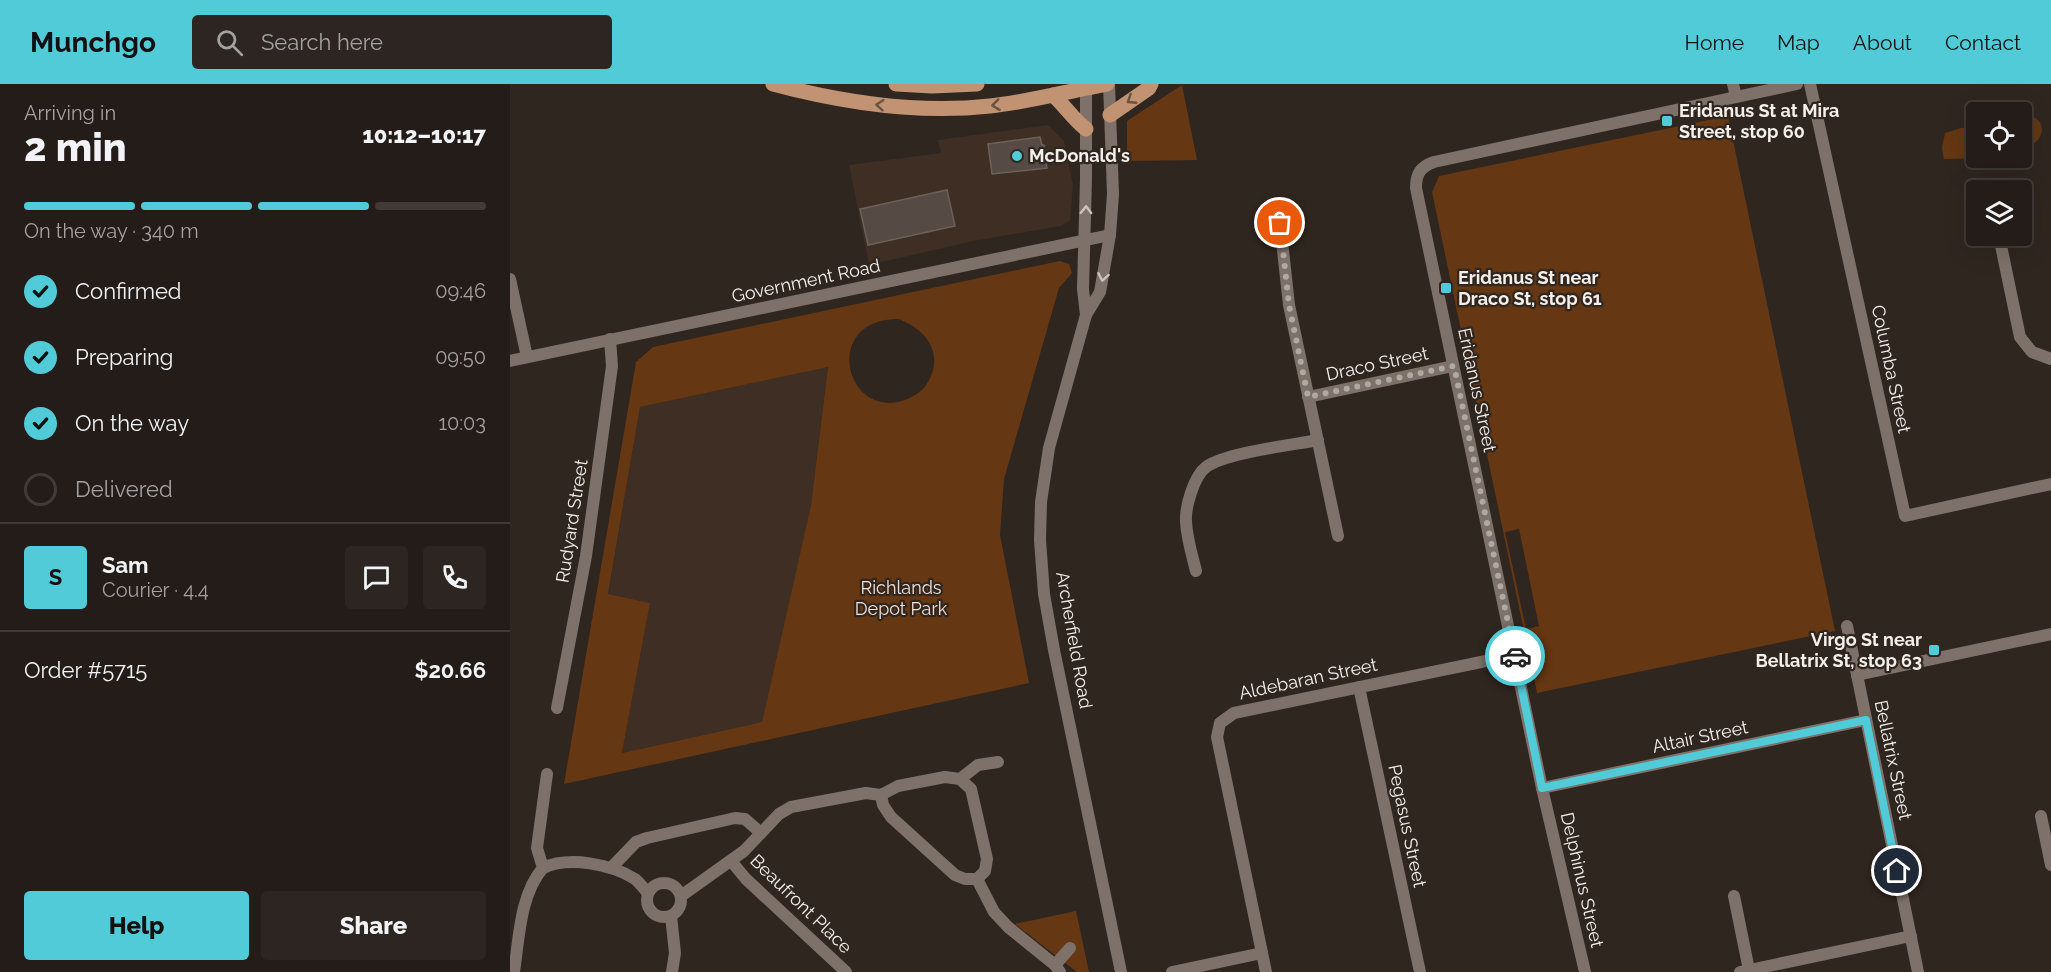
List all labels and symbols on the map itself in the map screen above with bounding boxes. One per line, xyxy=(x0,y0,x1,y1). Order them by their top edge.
one-way arrow xyxy=(1127,93,1138,104)
one-way arrow xyxy=(991,98,1000,111)
one-way arrow xyxy=(875,99,884,112)
place label: Eridanus St at Mira Street, stop 60 xyxy=(1679,100,1839,142)
marker: Eridanus St at Mira Street, stop 60 xyxy=(1660,114,1674,128)
place label: McDonald's xyxy=(1029,145,1130,166)
marker: McDonald's xyxy=(1010,149,1024,163)
pin xyxy=(1254,197,1305,248)
one-way arrow xyxy=(1079,205,1092,214)
street label: Government Road xyxy=(730,255,882,307)
place label: Eridanus St near Draco St, stop 61 xyxy=(1458,267,1602,309)
one-way arrow xyxy=(1097,272,1109,282)
marker: Eridanus St near Draco St, stop 61 xyxy=(1439,281,1453,295)
street label: Columba Street xyxy=(1868,303,1915,435)
street label: Eridanus Street xyxy=(1454,326,1501,454)
street label: Draco Street xyxy=(1324,342,1430,385)
street label: Rudyard Street xyxy=(551,458,592,584)
street label: Archerfield Road xyxy=(1052,570,1097,710)
park label: Richlands Depot Park xyxy=(855,577,948,619)
courier xyxy=(1485,626,1545,686)
place label: Virgo St near Bellatrix St, stop 63 xyxy=(1756,629,1922,671)
marker: Virgo St near Bellatrix St, stop 63 xyxy=(1927,643,1941,657)
street label: Aldebaran Street xyxy=(1237,654,1379,703)
street label: Bellatrix Street xyxy=(1871,698,1916,822)
street label: Altair Street xyxy=(1650,716,1750,757)
street label: Pegasus Street xyxy=(1384,763,1431,889)
street label: Delphinus Street xyxy=(1557,810,1608,950)
pin xyxy=(1871,845,1922,896)
street label: Beaufront Place xyxy=(746,850,857,958)

